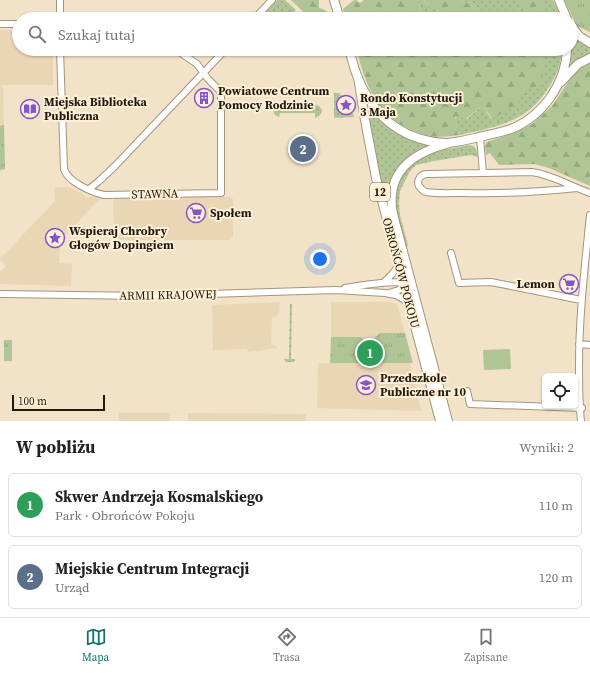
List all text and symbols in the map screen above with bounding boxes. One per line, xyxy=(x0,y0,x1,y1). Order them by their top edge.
search box xyxy=(12,12,578,56)
icon: search xyxy=(26,23,48,45)
text: Szukaj tutaj xyxy=(58,24,135,45)
place label: Powiatowe Centrum Pomocy Rodzinie xyxy=(218,83,330,113)
building icon: Powiatowe Centrum Pomocy Rodzinie xyxy=(193,87,215,109)
place label: Rondo Konstytucji 3 Maja xyxy=(360,90,462,120)
place label: Miejska Biblioteka Publiczna xyxy=(44,94,148,124)
place icon: Rondo Konstytucji 3 Maja xyxy=(335,94,357,116)
library icon: Miejska Biblioteka Publiczna xyxy=(19,98,41,120)
pin: 2 xyxy=(290,134,316,164)
road number: 12 xyxy=(370,183,390,201)
street label: STAWNA xyxy=(131,186,179,202)
supermarket icon: Społem xyxy=(185,202,207,224)
place label: Społem xyxy=(210,205,252,221)
street label: OBROŃCÓW POKOJU xyxy=(379,216,424,330)
place label: Wspieraj Chrobry Głogów Dopingiem xyxy=(69,223,174,253)
place icon: Wspieraj Chrobry Głogów Dopingiem xyxy=(44,227,66,249)
your location xyxy=(310,249,330,269)
supermarket icon: Lemon xyxy=(558,273,580,295)
place label: Lemon xyxy=(517,276,556,292)
street label: ARMII KRAJOWEJ xyxy=(119,286,217,304)
pin: 1 xyxy=(357,338,383,368)
place label: Przedszkole Publiczne nr 10 xyxy=(380,370,467,400)
map controls xyxy=(542,373,578,409)
button: locate xyxy=(542,373,578,409)
school or university icon: Przedszkole Publiczne nr 10 xyxy=(355,374,377,396)
scale bar xyxy=(12,393,105,412)
text: 100 m xyxy=(18,394,47,409)
text: W pobliżu xyxy=(16,435,95,459)
text: Wyniki: 2 xyxy=(519,439,574,456)
text: Skwer Andrzeja Kosmalskiego xyxy=(55,486,263,507)
text: 1 xyxy=(26,497,34,514)
text: 110 m xyxy=(539,497,573,514)
text: Park · Obrońców Pokoju xyxy=(55,507,195,524)
text: Miejskie Centrum Integracji xyxy=(55,558,249,579)
text: 2 xyxy=(26,569,34,586)
text: 120 m xyxy=(539,569,573,586)
text: Urząd xyxy=(55,579,89,596)
tab: Mapa xyxy=(82,626,109,665)
tab: Trasa xyxy=(273,626,300,665)
tab: Zapisane xyxy=(464,626,508,665)

